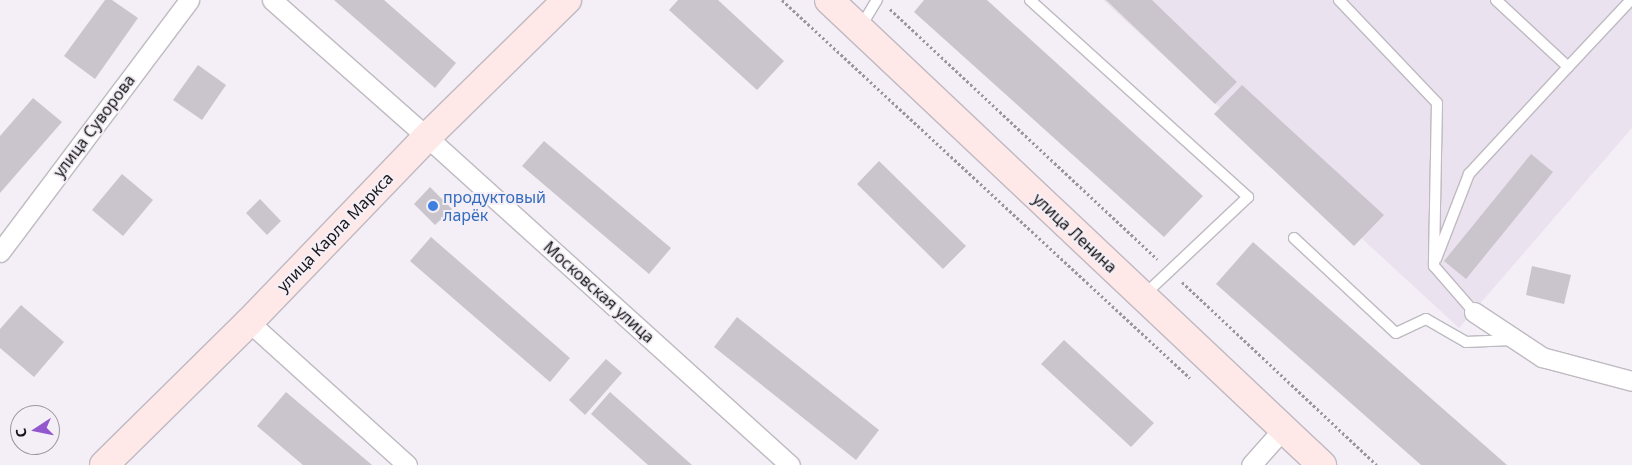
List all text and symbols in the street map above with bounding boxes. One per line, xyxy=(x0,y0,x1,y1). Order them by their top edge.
street label: улица Суворова xyxy=(49,71,139,181)
street label: улица Карла Маркса xyxy=(273,168,397,296)
place label: продуктовый ларёк xyxy=(443,187,546,225)
street label: улица Ленина xyxy=(1029,189,1121,277)
marker: продуктовый ларёк xyxy=(427,200,439,212)
street label: Московская улица xyxy=(540,237,658,347)
north arrow xyxy=(10,405,60,455)
text: С xyxy=(11,427,31,439)

